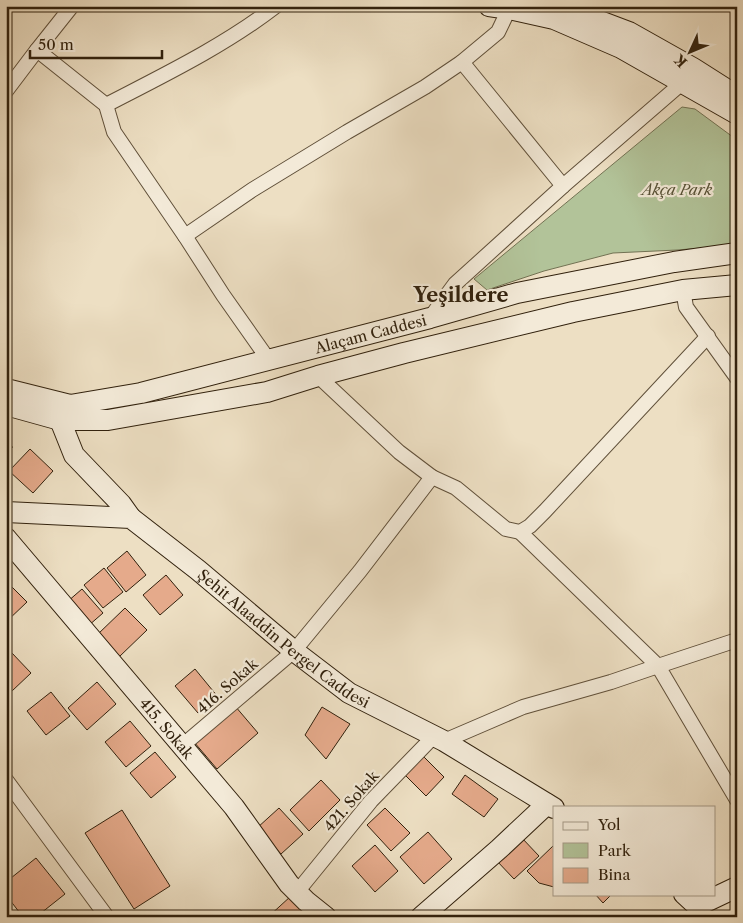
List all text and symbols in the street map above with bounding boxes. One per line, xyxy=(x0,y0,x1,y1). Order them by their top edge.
scale bar xyxy=(30,28,162,60)
north arrow xyxy=(666,28,716,78)
text: 50 m xyxy=(38,35,74,54)
text: K xyxy=(670,50,691,71)
park label: Akça Park xyxy=(640,180,712,199)
district label: Yeşildere xyxy=(413,283,508,307)
street label: Alaçam Caddesi xyxy=(312,310,429,357)
street label: Şehit Alaaddin Pergel Caddesi xyxy=(194,565,374,712)
street label: 416. Sokak xyxy=(193,653,262,718)
street label: 415. Sokak xyxy=(136,693,199,763)
street label: 421. Sokak xyxy=(319,766,384,835)
legend xyxy=(553,806,716,896)
text: Yol xyxy=(597,815,621,834)
text: Park xyxy=(598,841,632,860)
text: Bina xyxy=(598,865,630,884)

